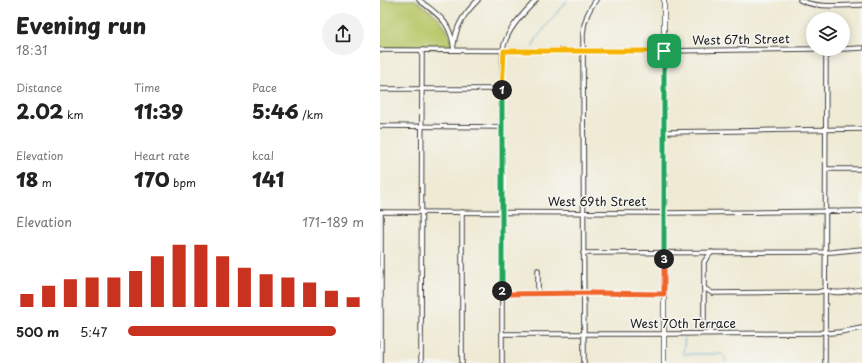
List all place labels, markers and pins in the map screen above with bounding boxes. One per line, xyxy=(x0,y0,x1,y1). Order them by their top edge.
pin xyxy=(647,34,681,68)
pin: 1 xyxy=(492,80,512,100)
pin: 3 xyxy=(654,249,674,269)
pin: 2 xyxy=(492,281,512,301)

